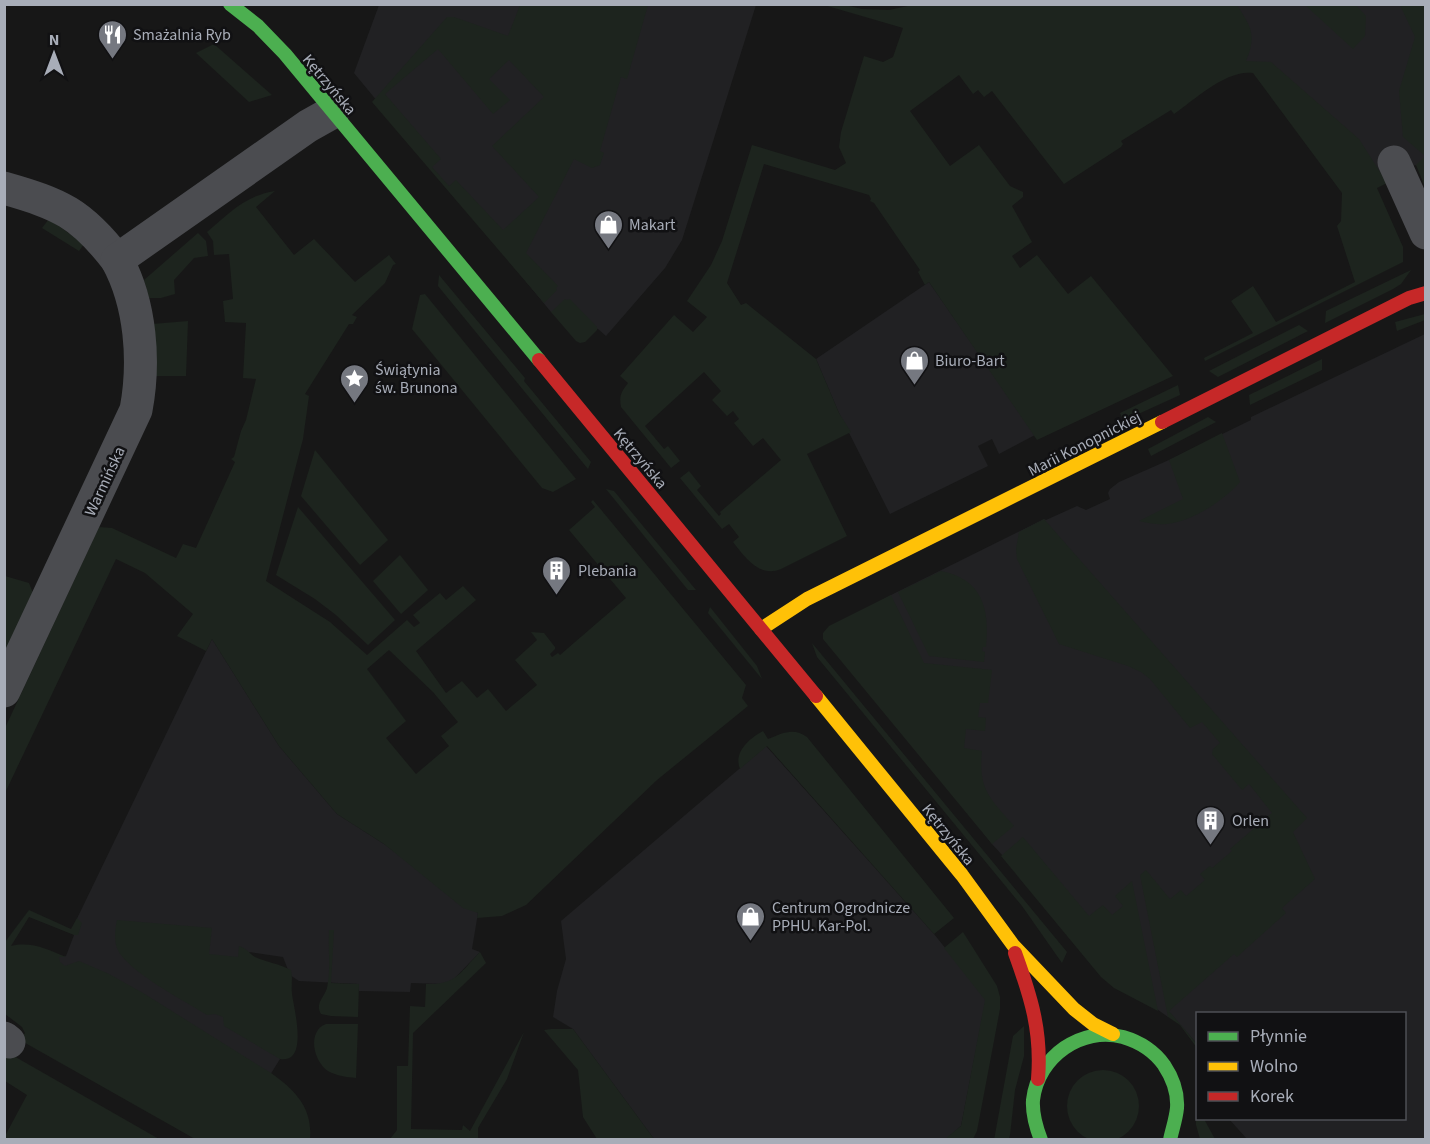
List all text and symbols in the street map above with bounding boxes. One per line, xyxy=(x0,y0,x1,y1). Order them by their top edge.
restaurant icon: Smażalnia Ryb xyxy=(96,18,128,60)
north arrow xyxy=(24,24,84,84)
place label: Smażalnia Ryb xyxy=(133,24,231,46)
text: N xyxy=(49,29,59,51)
street label: Kętrzyńska xyxy=(297,49,361,120)
shop icon: Makart xyxy=(592,208,624,250)
place label: Makart xyxy=(629,214,676,236)
shop icon: Biuro-Bart xyxy=(898,344,930,386)
place label: Biuro-Bart xyxy=(935,350,1005,372)
place label: Świątynia św. Brunona xyxy=(375,359,458,399)
place icon: Świątynia św. Brunona xyxy=(338,362,370,404)
street label: Marii Konopnickiej xyxy=(1024,406,1145,482)
street label: Kętrzyńska xyxy=(608,423,672,494)
street label: Warmińska xyxy=(79,443,131,520)
building icon: Plebania xyxy=(541,554,573,596)
place label: Plebania xyxy=(578,560,637,582)
street label: Kętrzyńska xyxy=(917,799,980,870)
building icon: Orlen xyxy=(1195,804,1227,846)
place label: Orlen xyxy=(1232,810,1269,832)
place label: Centrum Ogrodnicze PPHU. Kar-Pol. xyxy=(772,897,910,937)
shop icon: Centrum Ogrodnicze PPHU. Kar-Pol. xyxy=(735,900,767,942)
legend xyxy=(1196,1012,1406,1120)
text: Płynnie xyxy=(1250,1024,1307,1049)
text: Wolno xyxy=(1250,1054,1298,1079)
text: Korek xyxy=(1250,1084,1294,1109)

